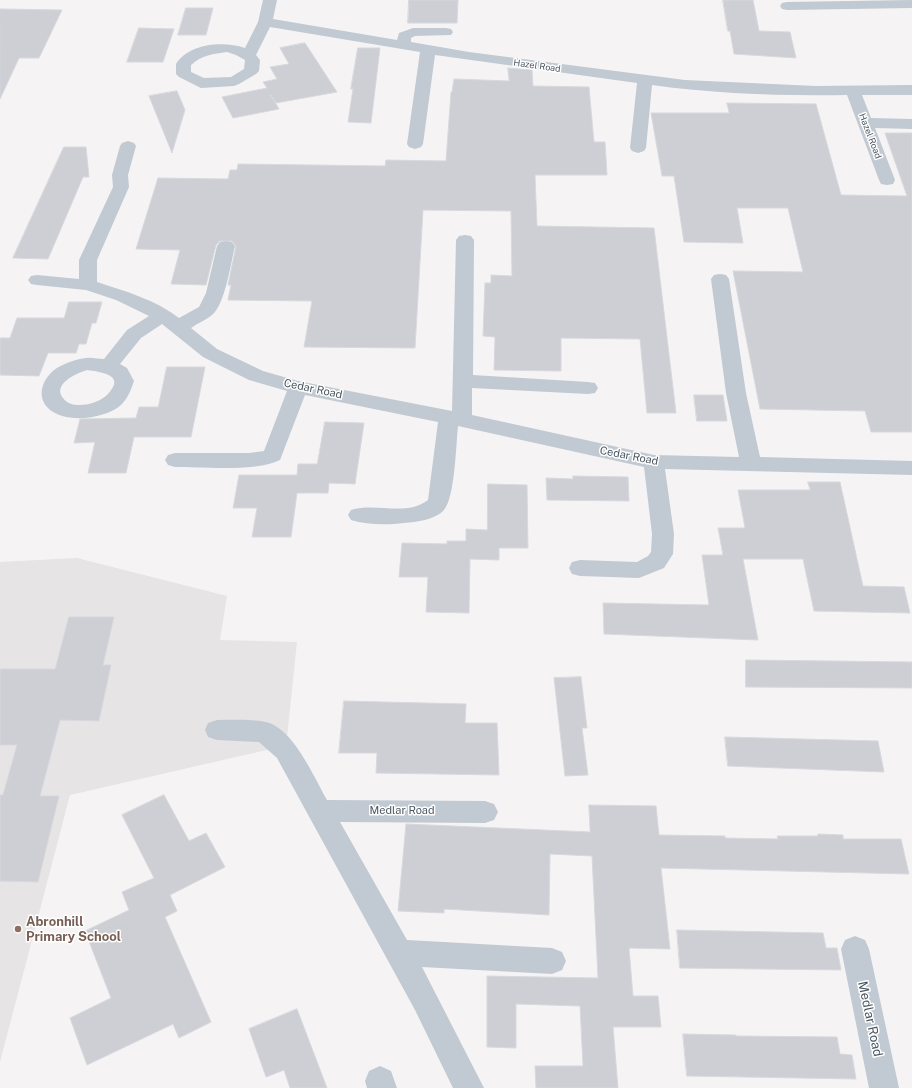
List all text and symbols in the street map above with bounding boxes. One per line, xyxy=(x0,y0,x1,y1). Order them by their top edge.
street label: Hazel Road xyxy=(513,57,561,75)
street label: Hazel Road xyxy=(856,112,884,160)
street label: Cedar Road xyxy=(283,376,343,402)
street label: Cedar Road xyxy=(599,444,659,468)
street label: Medlar Road xyxy=(370,804,434,818)
place label: Abronhill Primary School xyxy=(26,914,121,945)
marker: Abronhill Primary School xyxy=(13,924,23,934)
street label: Medlar Road xyxy=(854,980,886,1058)

